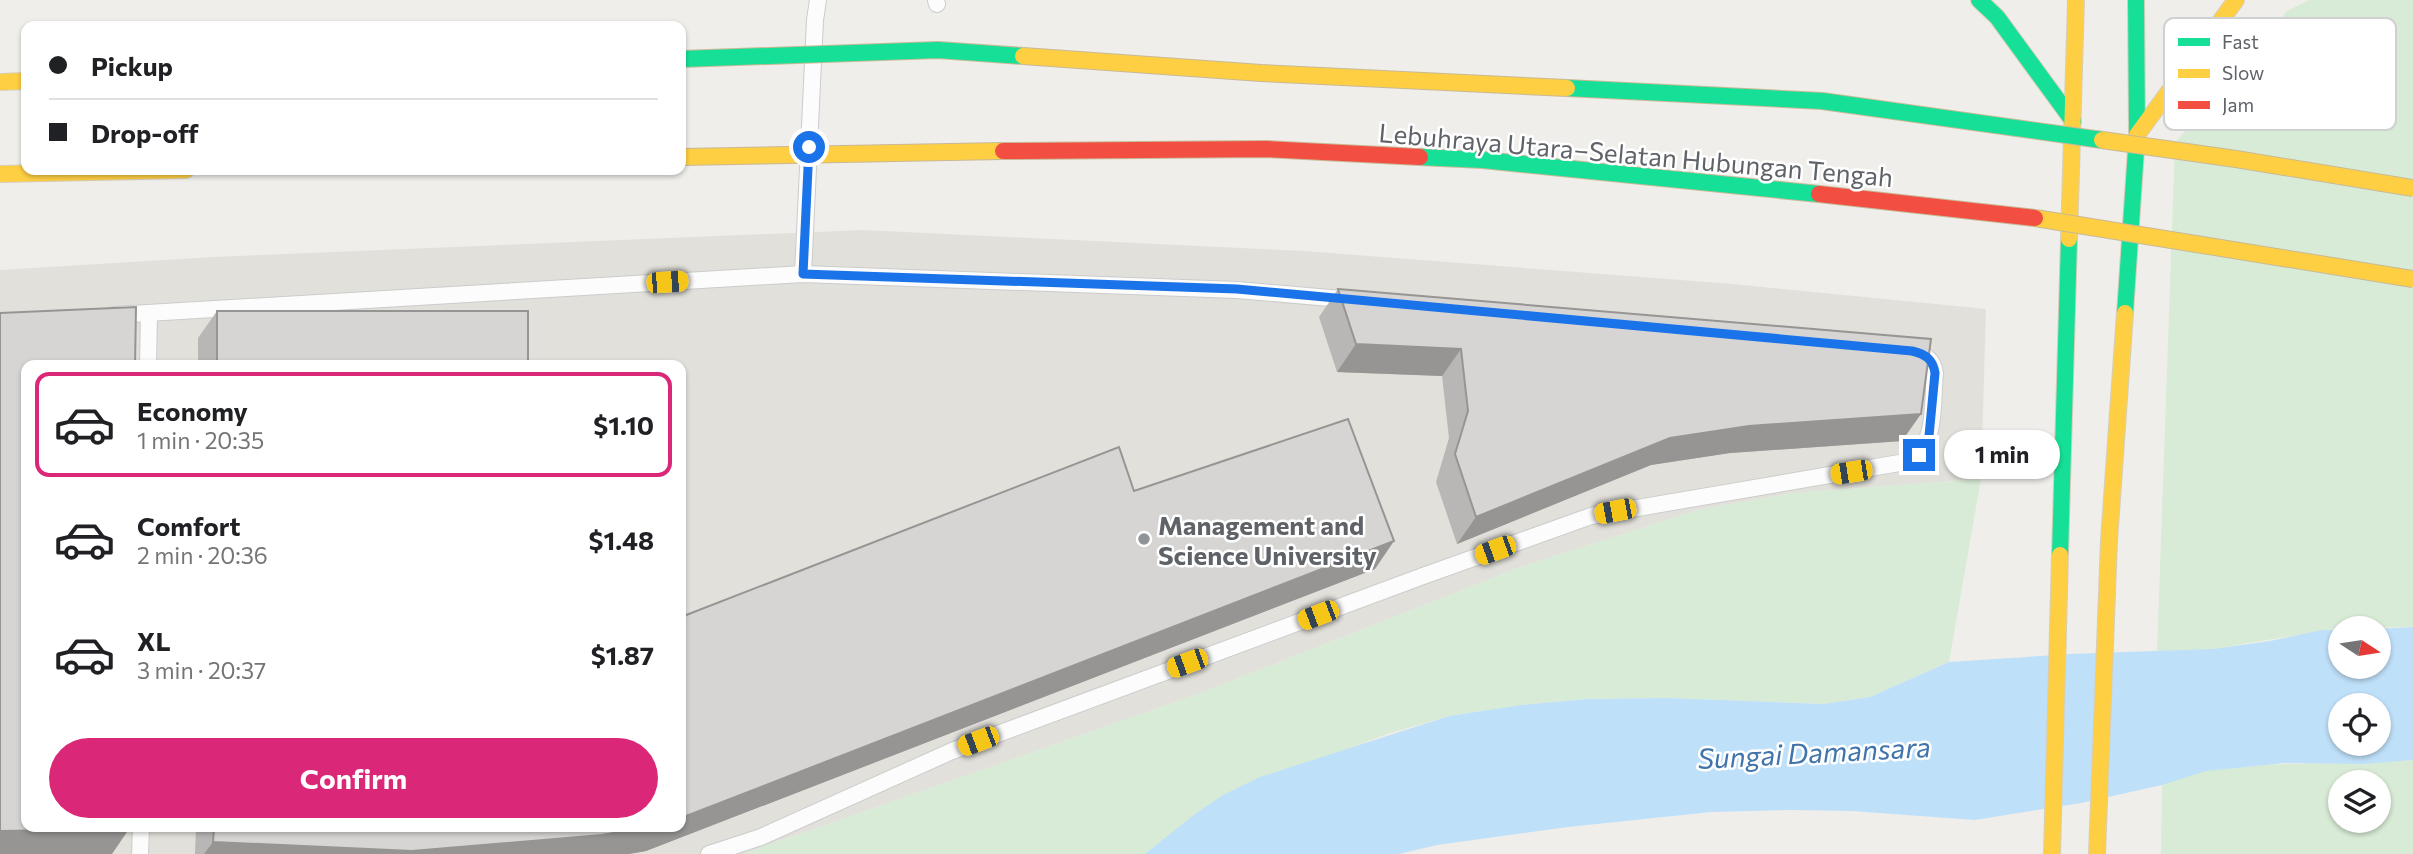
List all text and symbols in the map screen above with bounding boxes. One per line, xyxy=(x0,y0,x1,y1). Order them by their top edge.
legend xyxy=(2164,18,2396,130)
text: Fast xyxy=(2222,30,2259,53)
text: Pickup xyxy=(91,50,173,81)
text: Slow xyxy=(2222,61,2264,84)
text: Jam xyxy=(2222,93,2254,116)
street label: Lebuhraya Utara–Selatan Hubungan Tengah xyxy=(1378,116,1894,192)
text: Drop-off xyxy=(91,117,198,148)
route start xyxy=(793,131,825,163)
car xyxy=(646,270,689,294)
icon: car xyxy=(53,393,116,456)
text: Economy xyxy=(137,395,248,426)
text: $1.10 xyxy=(593,409,654,440)
text: 1 min · 20:35 xyxy=(137,426,264,454)
callout: 1 min xyxy=(1944,430,2059,480)
route end xyxy=(1903,439,1935,471)
text: 1 min xyxy=(1975,440,2029,468)
car xyxy=(1829,458,1874,486)
car xyxy=(1593,497,1638,525)
icon: car xyxy=(53,508,116,571)
place label: Management and Science University xyxy=(1158,509,1377,570)
text: Comfort xyxy=(137,510,240,541)
text: $1.48 xyxy=(589,524,654,555)
marker: Management and Science University xyxy=(1136,531,1152,547)
car xyxy=(1472,533,1519,567)
text: 2 min · 20:36 xyxy=(137,541,268,569)
car xyxy=(1295,598,1342,632)
north arrow xyxy=(2328,616,2390,679)
map controls xyxy=(2328,616,2391,833)
icon: car xyxy=(53,623,116,686)
text: XL xyxy=(137,625,171,656)
text: $1.87 xyxy=(591,639,654,670)
car xyxy=(1164,646,1211,680)
text: 3 min · 20:37 xyxy=(137,656,266,684)
button: locate xyxy=(2328,693,2391,756)
car xyxy=(955,724,1002,758)
water label: Sungai Damansara xyxy=(1696,729,1932,775)
button: Confirm xyxy=(49,738,658,818)
button: layers xyxy=(2328,770,2391,833)

